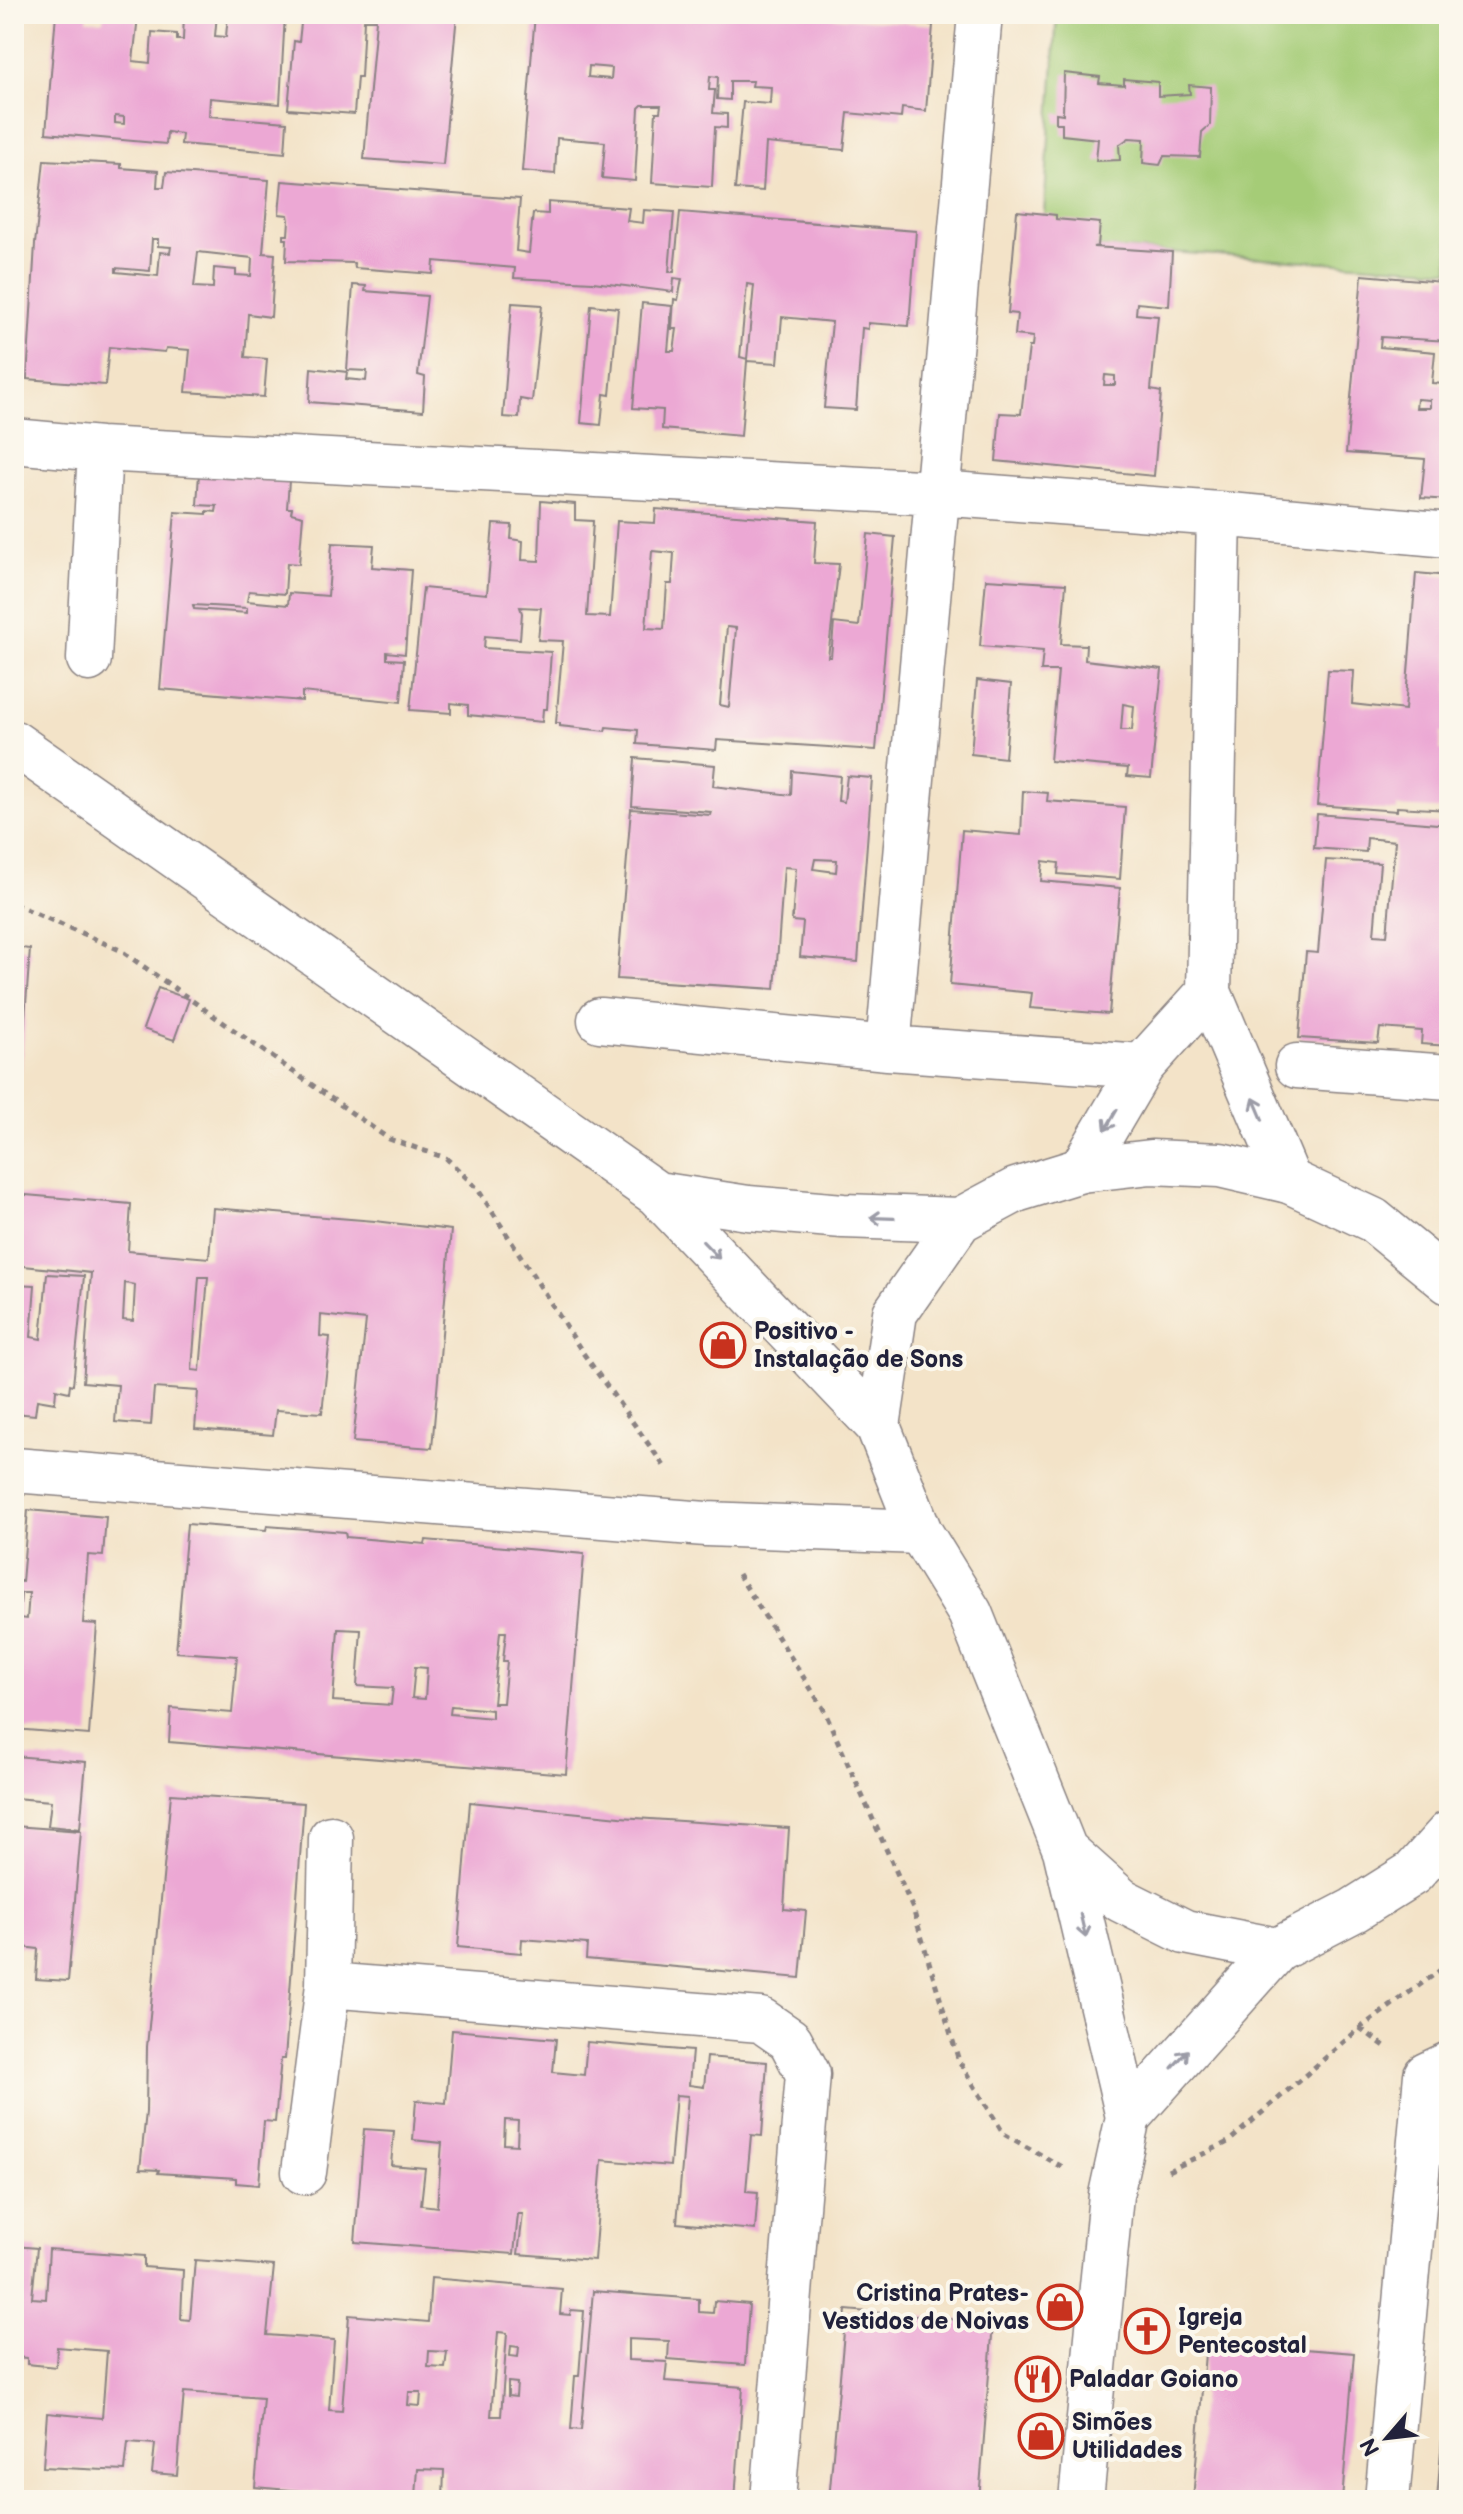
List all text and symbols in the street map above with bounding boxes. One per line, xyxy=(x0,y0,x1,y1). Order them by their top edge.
one-way arrow xyxy=(1250,1098,1265,1122)
one-way arrow xyxy=(1102,1108,1118,1131)
one-way arrow xyxy=(869,1210,896,1225)
one-way arrow xyxy=(702,1240,721,1260)
place label: Positivo - Instalação de Sons xyxy=(754,1317,964,1374)
shop icon: Positivo - Instalação de Sons xyxy=(699,1321,747,1369)
one-way arrow xyxy=(1076,1912,1091,1938)
one-way arrow xyxy=(1171,2050,1189,2070)
place label: Cristina Prates- Vestidos de Noivas xyxy=(822,2279,1029,2336)
shop icon: Cristina Prates- Vestidos de Noivas xyxy=(1036,2283,1084,2331)
place label: Igreja Pentecostal xyxy=(1178,2303,1307,2360)
church icon: Igreja Pentecostal xyxy=(1123,2307,1171,2355)
restaurant icon: Paladar Goiano xyxy=(1014,2355,1062,2403)
place label: Paladar Goiano xyxy=(1069,2365,1238,2394)
north arrow xyxy=(1347,2398,1427,2478)
place label: Simões Utilidades xyxy=(1072,2408,1182,2465)
shop icon: Simões Utilidades xyxy=(1017,2412,1065,2460)
text: N xyxy=(1355,2433,1386,2460)

